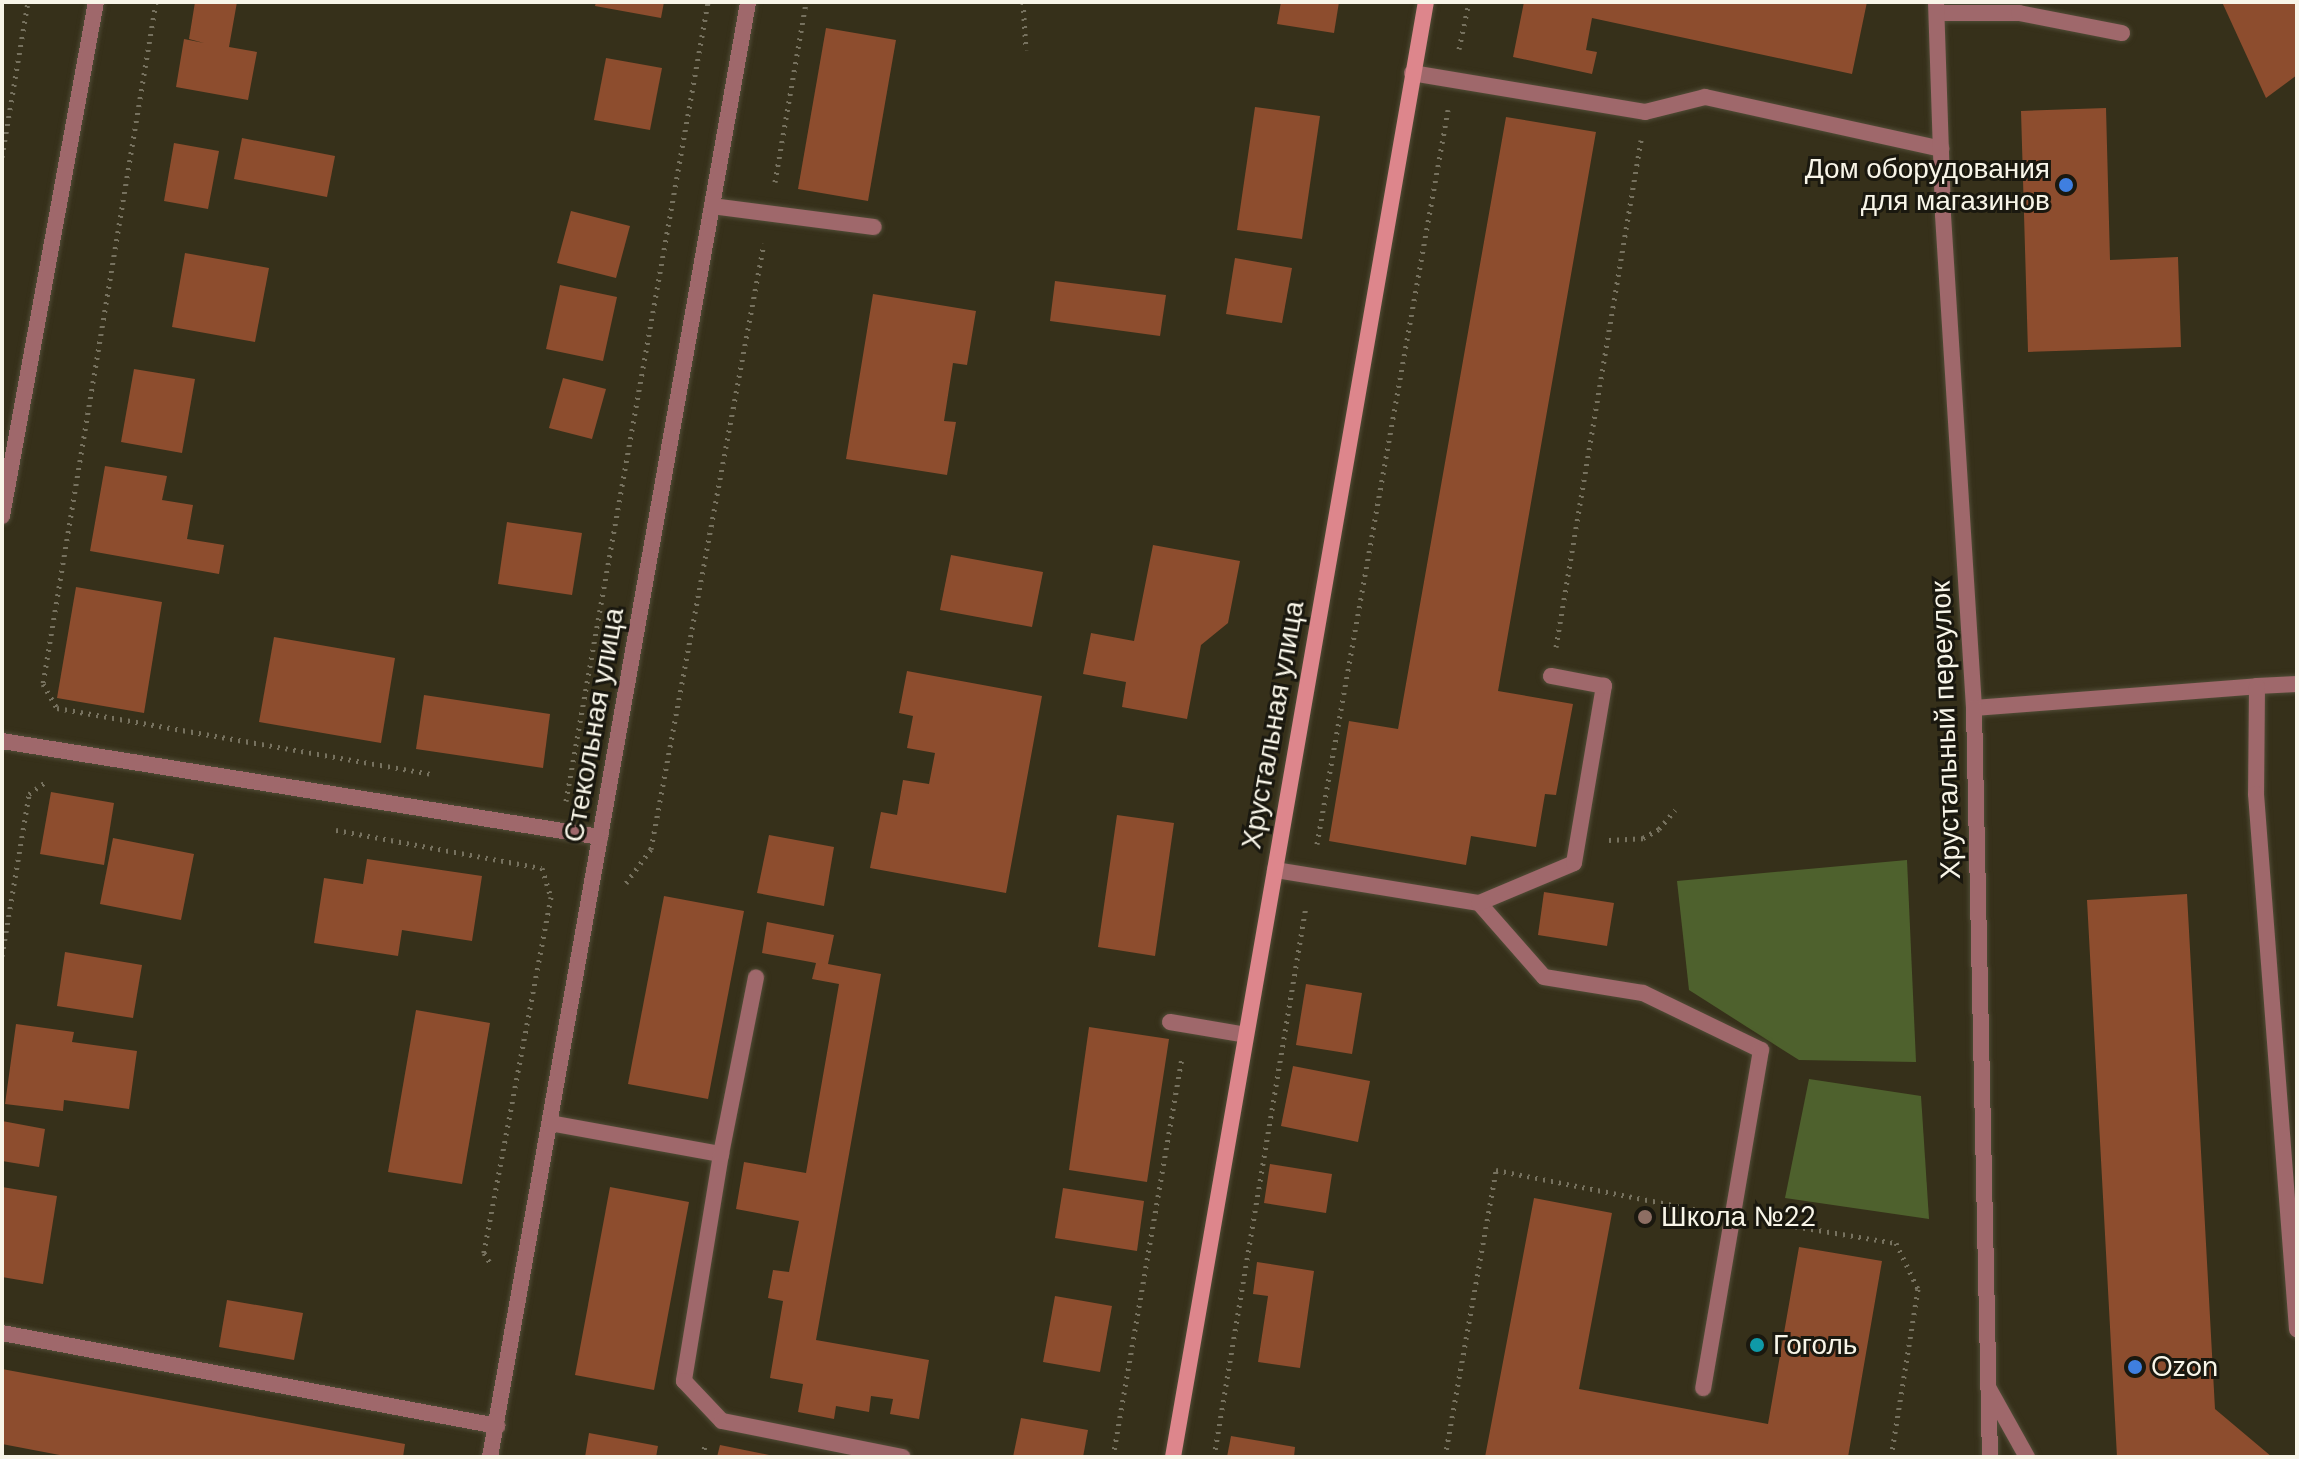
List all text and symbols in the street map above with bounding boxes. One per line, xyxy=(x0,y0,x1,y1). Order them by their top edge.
place label: Дом оборудования для магазинов xyxy=(1805,152,2050,218)
marker: Дом оборудования для магазинов xyxy=(2057,176,2075,194)
street label: Хрустальный переулок xyxy=(1924,580,1968,880)
street label: Хрустальная улица xyxy=(1235,598,1311,852)
street label: Стекольная улица xyxy=(557,605,631,845)
place label: Школа №22 xyxy=(1661,1200,1816,1234)
marker: Школа №22 xyxy=(1636,1208,1654,1226)
place label: Гоголь xyxy=(1773,1328,1857,1362)
marker: Гоголь xyxy=(1748,1336,1766,1354)
place label: Ozon xyxy=(2151,1350,2218,1384)
marker: Ozon xyxy=(2126,1358,2144,1376)

